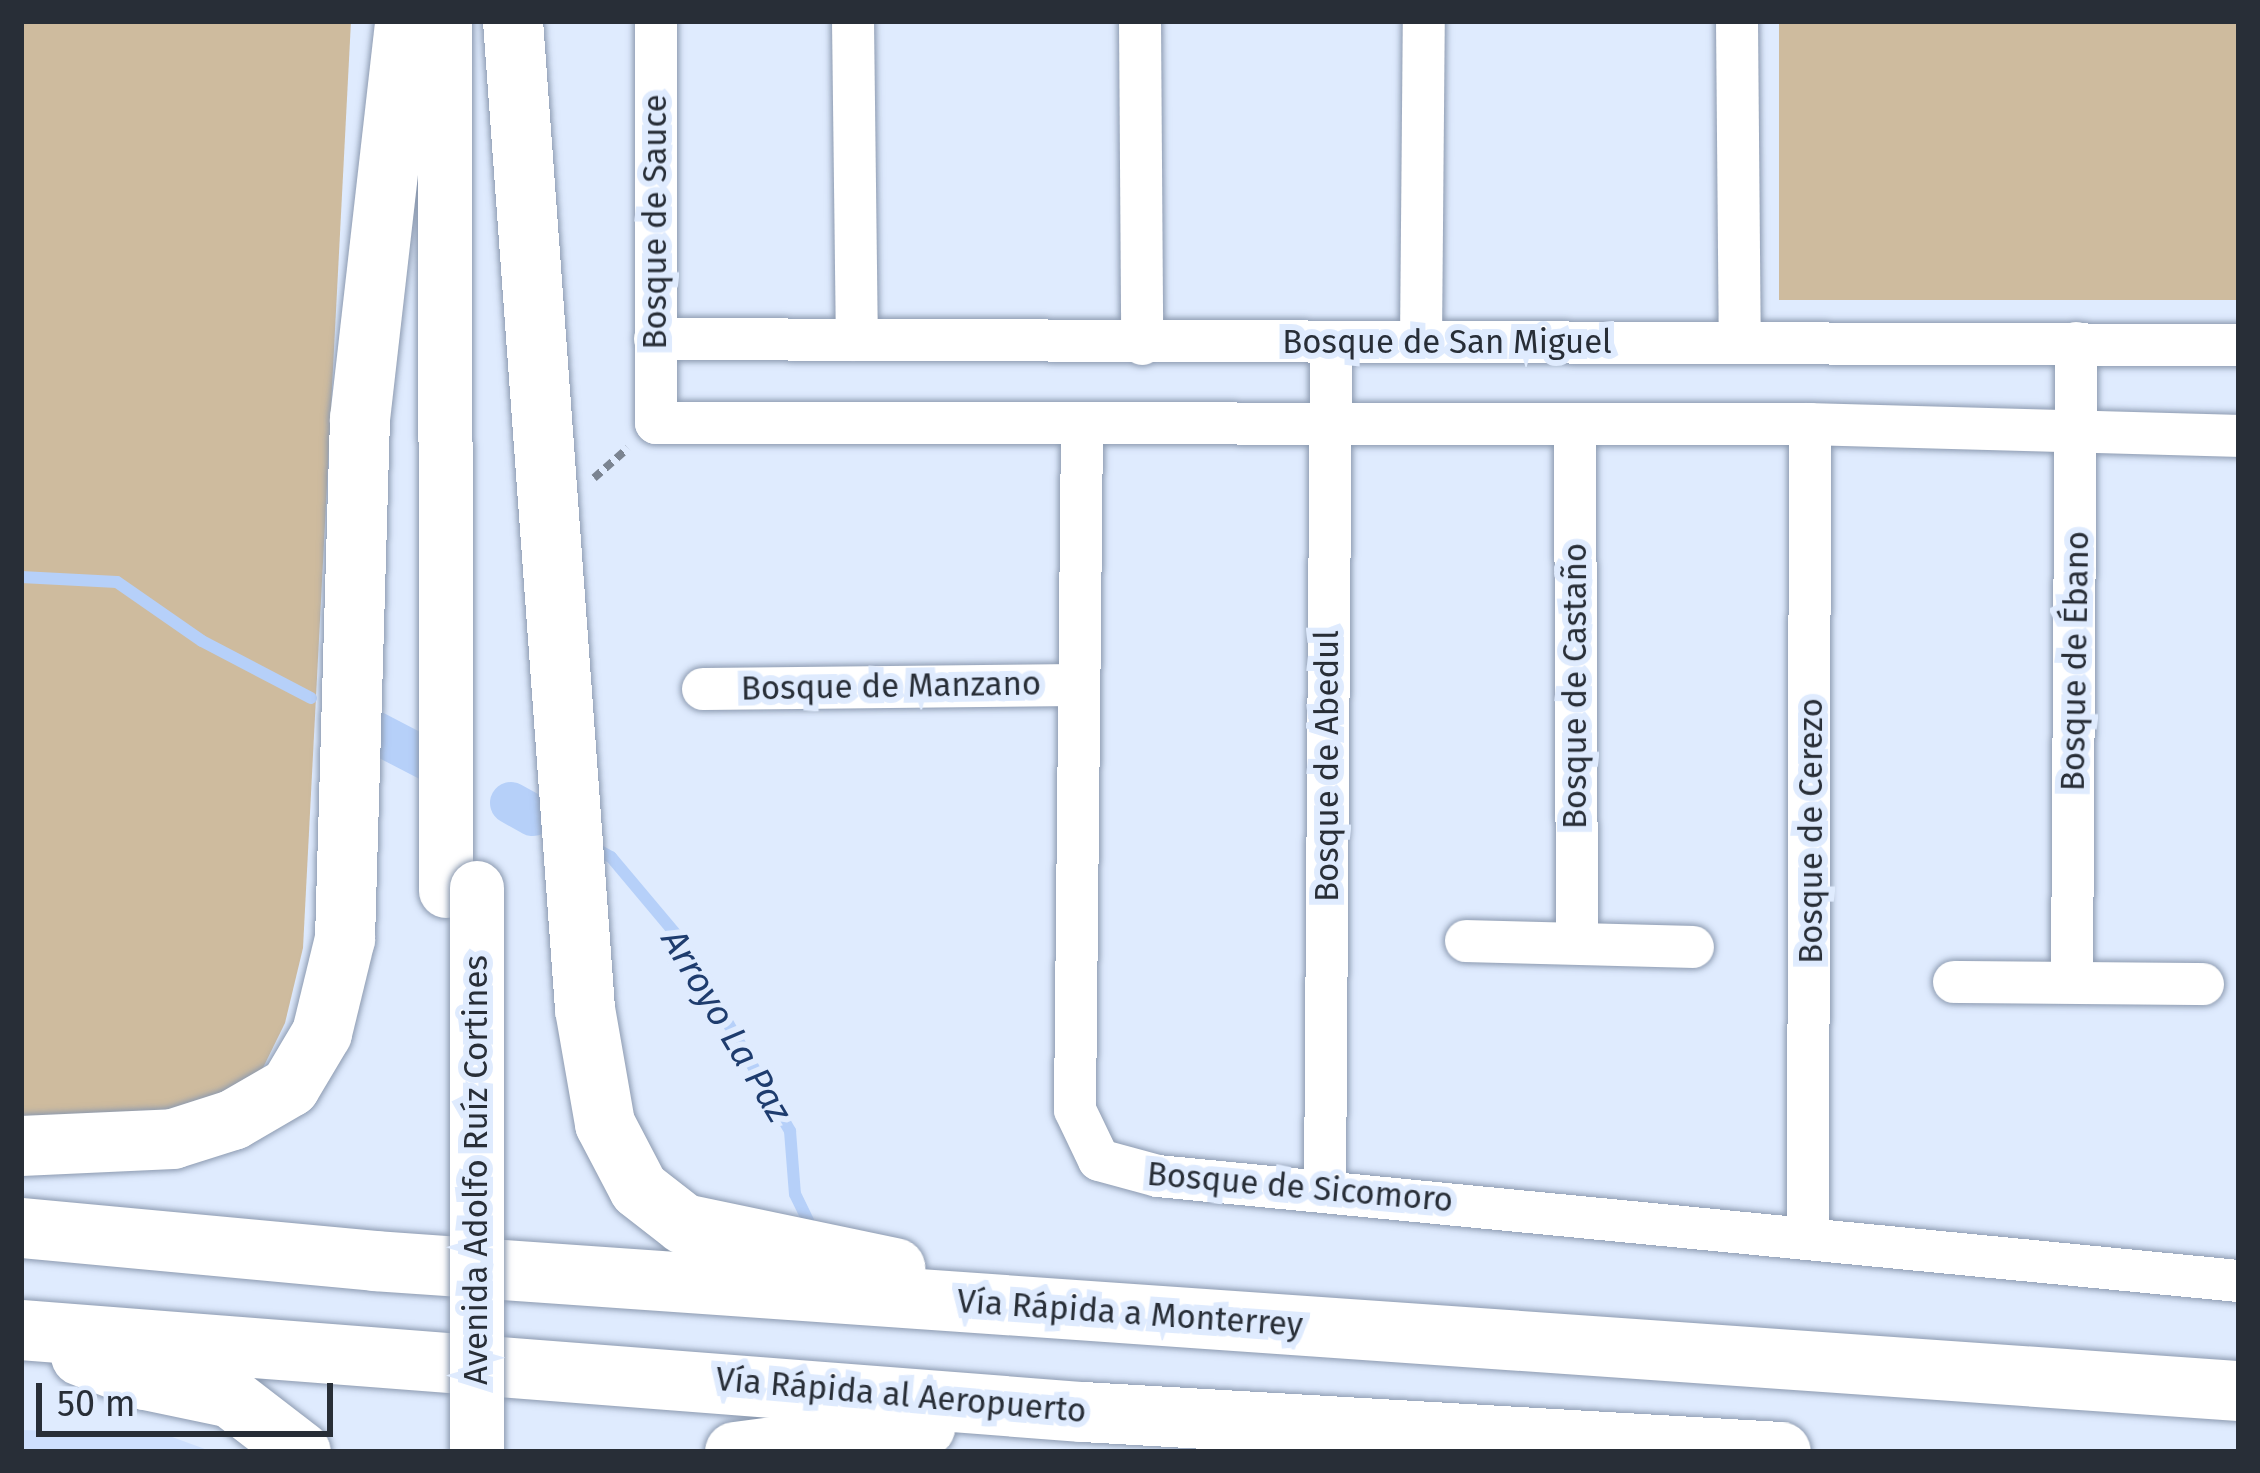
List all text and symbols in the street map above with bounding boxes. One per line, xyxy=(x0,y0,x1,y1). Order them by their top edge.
street label: Bosque de Sauce xyxy=(636,94,676,350)
street label: Bosque de San Miguel xyxy=(1282,323,1612,363)
street label: Bosque de Ébano xyxy=(2054,530,2098,792)
street label: Bosque de Castaño xyxy=(1556,543,1596,829)
street label: Bosque de Abedul xyxy=(1308,630,1348,902)
street label: Bosque de Manzano xyxy=(741,665,1041,709)
street label: Bosque de Cerezo xyxy=(1792,698,1832,964)
water label: Arroyo La Paz xyxy=(652,922,800,1130)
street label: Avenida Adolfo Ruíz Cortines xyxy=(457,955,497,1385)
street label: Bosque de Sicomoro xyxy=(1145,1155,1455,1221)
street label: Vía Rápida a Monterrey xyxy=(956,1282,1304,1346)
scale bar xyxy=(42,1359,339,1433)
street label: Vía Rápida al Aeropuerto xyxy=(714,1360,1088,1432)
text: 50 m xyxy=(57,1382,136,1426)

